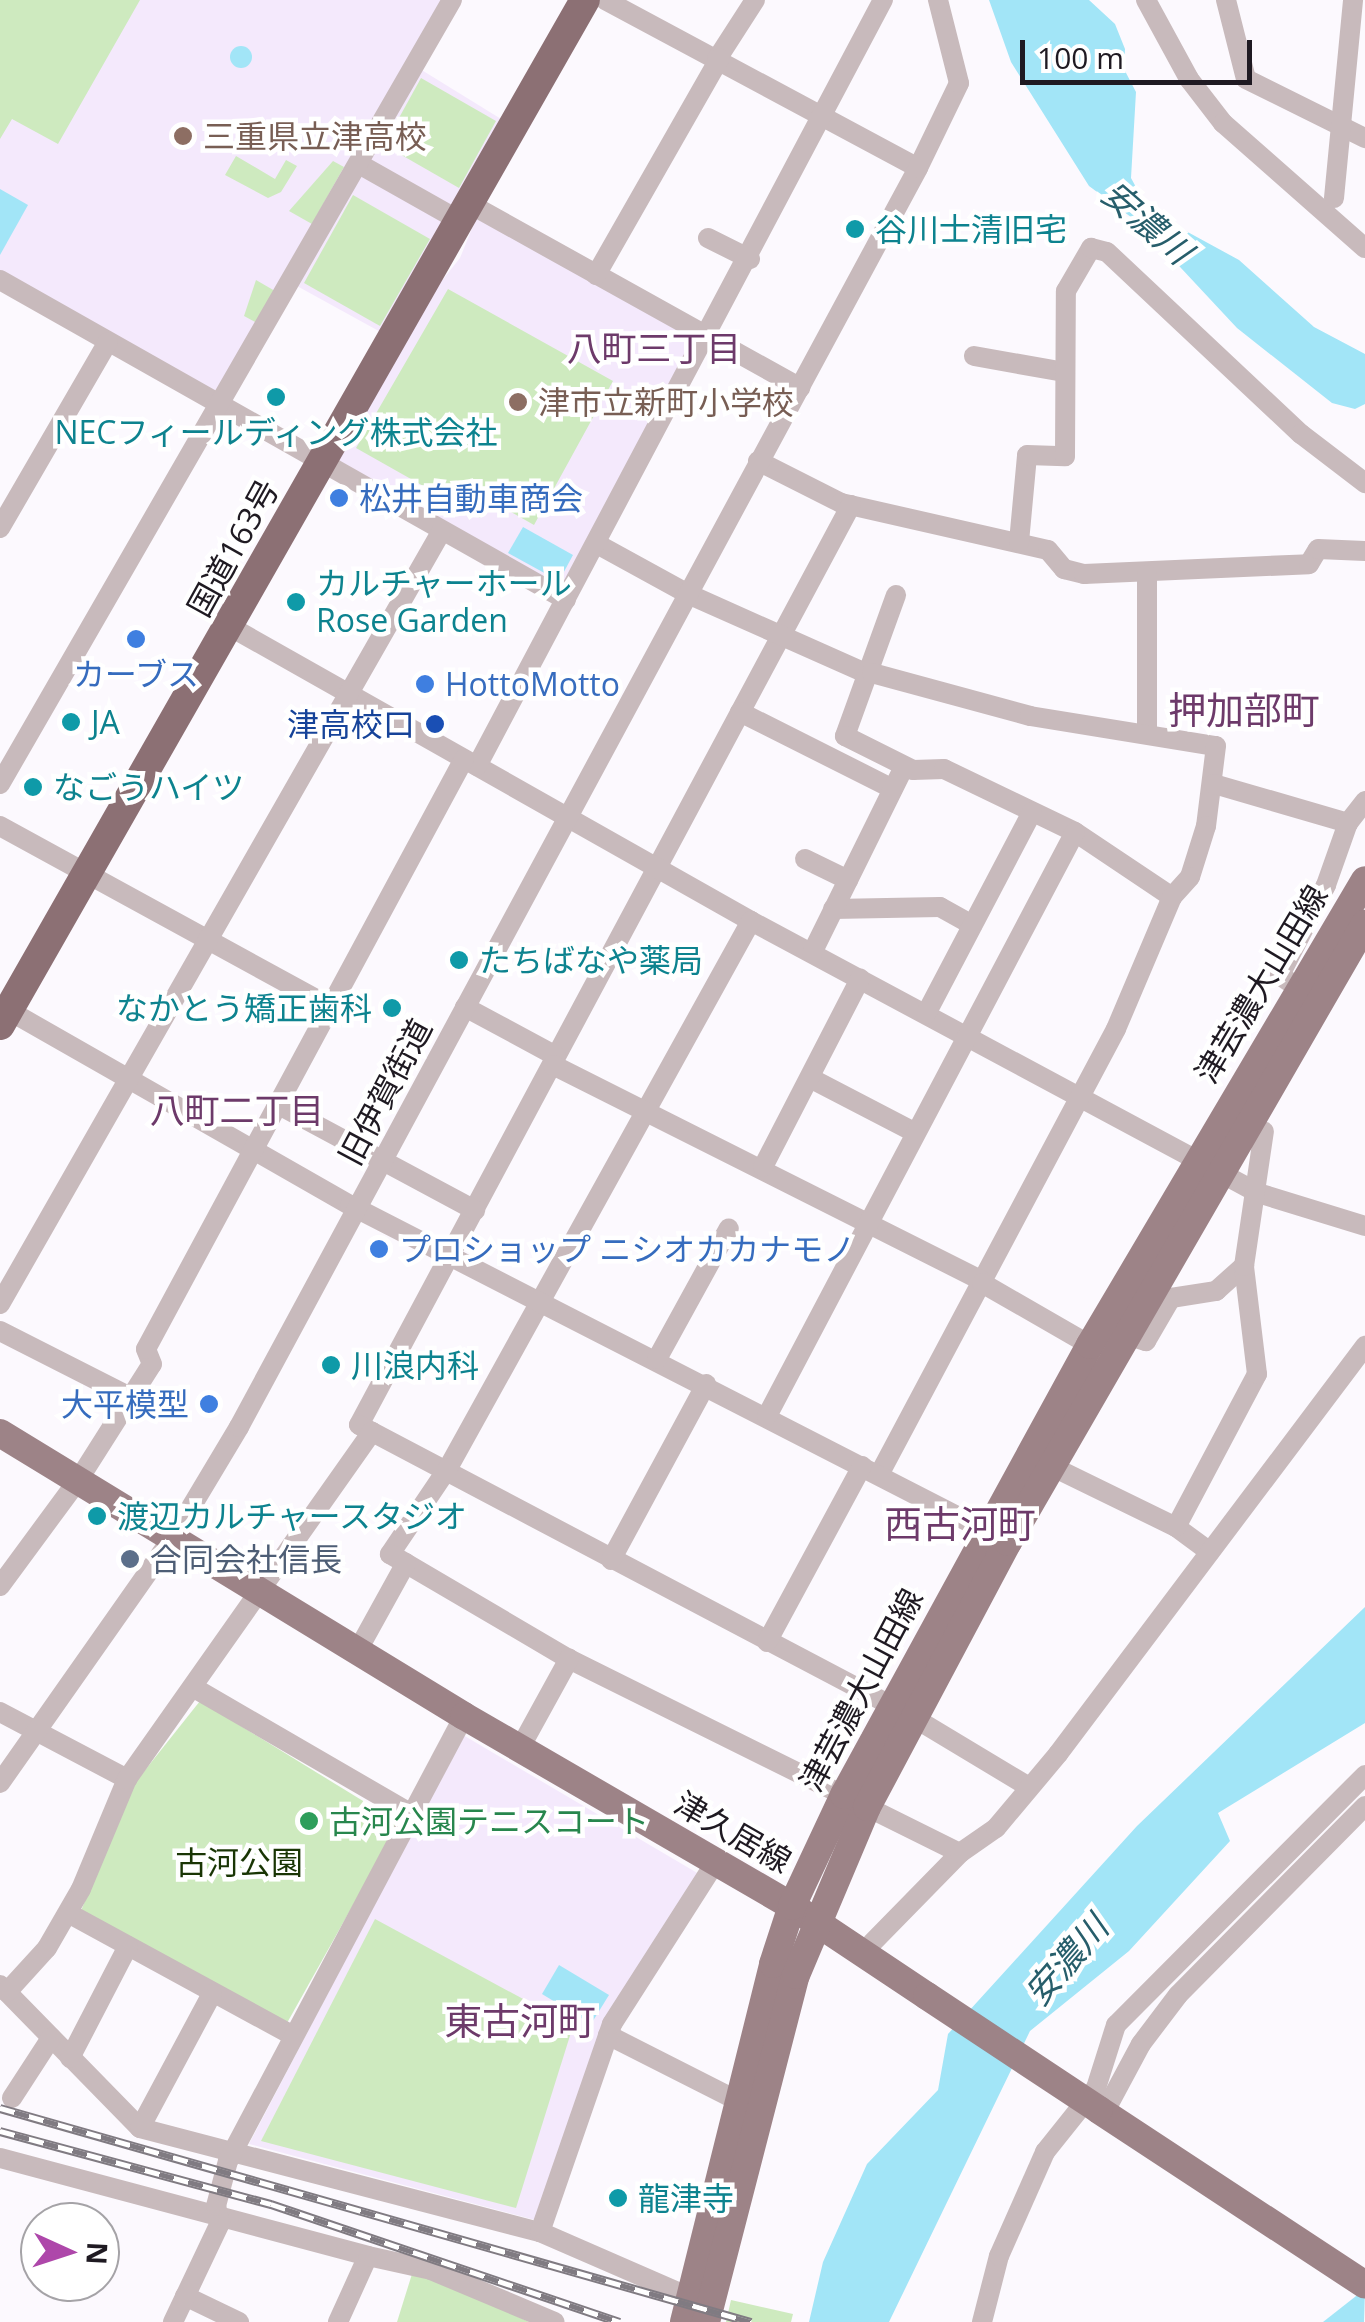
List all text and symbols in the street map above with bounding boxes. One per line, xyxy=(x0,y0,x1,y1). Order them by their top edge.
scale bar xyxy=(1025,20,1258,82)
text: 100 m xyxy=(1037,37,1124,78)
place label: 三重県立津高校 xyxy=(203,117,427,155)
marker: 三重県立津高校 xyxy=(172,125,194,147)
water label: 安濃川 xyxy=(1094,172,1200,272)
place label: 谷川士清旧宅 xyxy=(875,210,1067,248)
marker: 谷川士清旧宅 xyxy=(844,218,866,240)
district label: 八町三丁目 xyxy=(567,327,741,369)
place label: 津市立新町小学校 xyxy=(538,383,794,421)
marker: NECフィールディング株式会社 xyxy=(265,386,287,408)
marker: 津市立新町小学校 xyxy=(507,391,529,413)
place label: NECフィールディング株式会社 xyxy=(53,413,499,451)
street label: 国道163号 xyxy=(180,473,286,623)
place label: 松井自動車商会 xyxy=(359,479,583,517)
marker: 松井自動車商会 xyxy=(328,487,350,509)
place label: カルチャーホール Rose Garden xyxy=(316,565,572,640)
marker: カルチャーホール Rose Garden xyxy=(285,591,307,613)
marker: カーブス xyxy=(125,628,147,650)
place label: カーブス xyxy=(72,655,200,693)
place label: HottoMotto xyxy=(445,665,620,703)
marker: HottoMotto xyxy=(414,673,436,695)
district label: 押加部町 xyxy=(1168,687,1320,733)
place label: JA xyxy=(91,703,120,741)
place label: 津高校口 xyxy=(287,705,415,743)
marker: JA xyxy=(60,711,82,733)
marker: 津高校口 xyxy=(424,713,446,735)
place label: なごうハイツ xyxy=(53,768,245,806)
marker: なごうハイツ xyxy=(22,776,44,798)
street label: 津芸濃大山田線 xyxy=(1187,878,1335,1090)
place label: たちばなや薬局 xyxy=(479,941,703,979)
marker: たちばなや薬局 xyxy=(448,949,470,971)
place label: なかとう矯正歯科 xyxy=(116,989,372,1027)
marker: なかとう矯正歯科 xyxy=(381,997,403,1019)
street label: 旧伊賀街道 xyxy=(330,1012,440,1172)
district label: 八町二丁目 xyxy=(150,1089,324,1131)
place label: プロショップ ニシオカカナモノ xyxy=(399,1230,855,1268)
marker: プロショップ ニシオカカナモノ xyxy=(368,1238,390,1260)
place label: 川浪内科 xyxy=(351,1346,479,1384)
marker: 川浪内科 xyxy=(320,1354,342,1376)
place label: 大平模型 xyxy=(61,1385,189,1423)
marker: 大平模型 xyxy=(198,1393,220,1415)
place label: 渡辺カルチャースタジオ xyxy=(117,1497,469,1535)
district label: 西古河町 xyxy=(884,1501,1036,1547)
marker: 渡辺カルチャースタジオ xyxy=(86,1505,108,1527)
place label: 合同会社信長 xyxy=(150,1540,342,1578)
marker: 合同会社信長 xyxy=(119,1548,141,1570)
street label: 津芸濃大山田線 xyxy=(791,1582,931,1798)
street label: 津久居線 xyxy=(668,1783,798,1881)
place label: 古河公園テニスコート xyxy=(329,1802,649,1840)
marker: 古河公園テニスコート xyxy=(298,1810,320,1832)
park label: 古河公園 xyxy=(175,1843,303,1881)
water label: 安濃川 xyxy=(1016,1907,1116,2013)
district label: 東古河町 xyxy=(444,1998,596,2044)
place label: 龍津寺 xyxy=(638,2179,734,2217)
marker: 龍津寺 xyxy=(607,2187,629,2209)
north arrow xyxy=(20,2202,120,2302)
text: N xyxy=(78,2241,118,2266)

